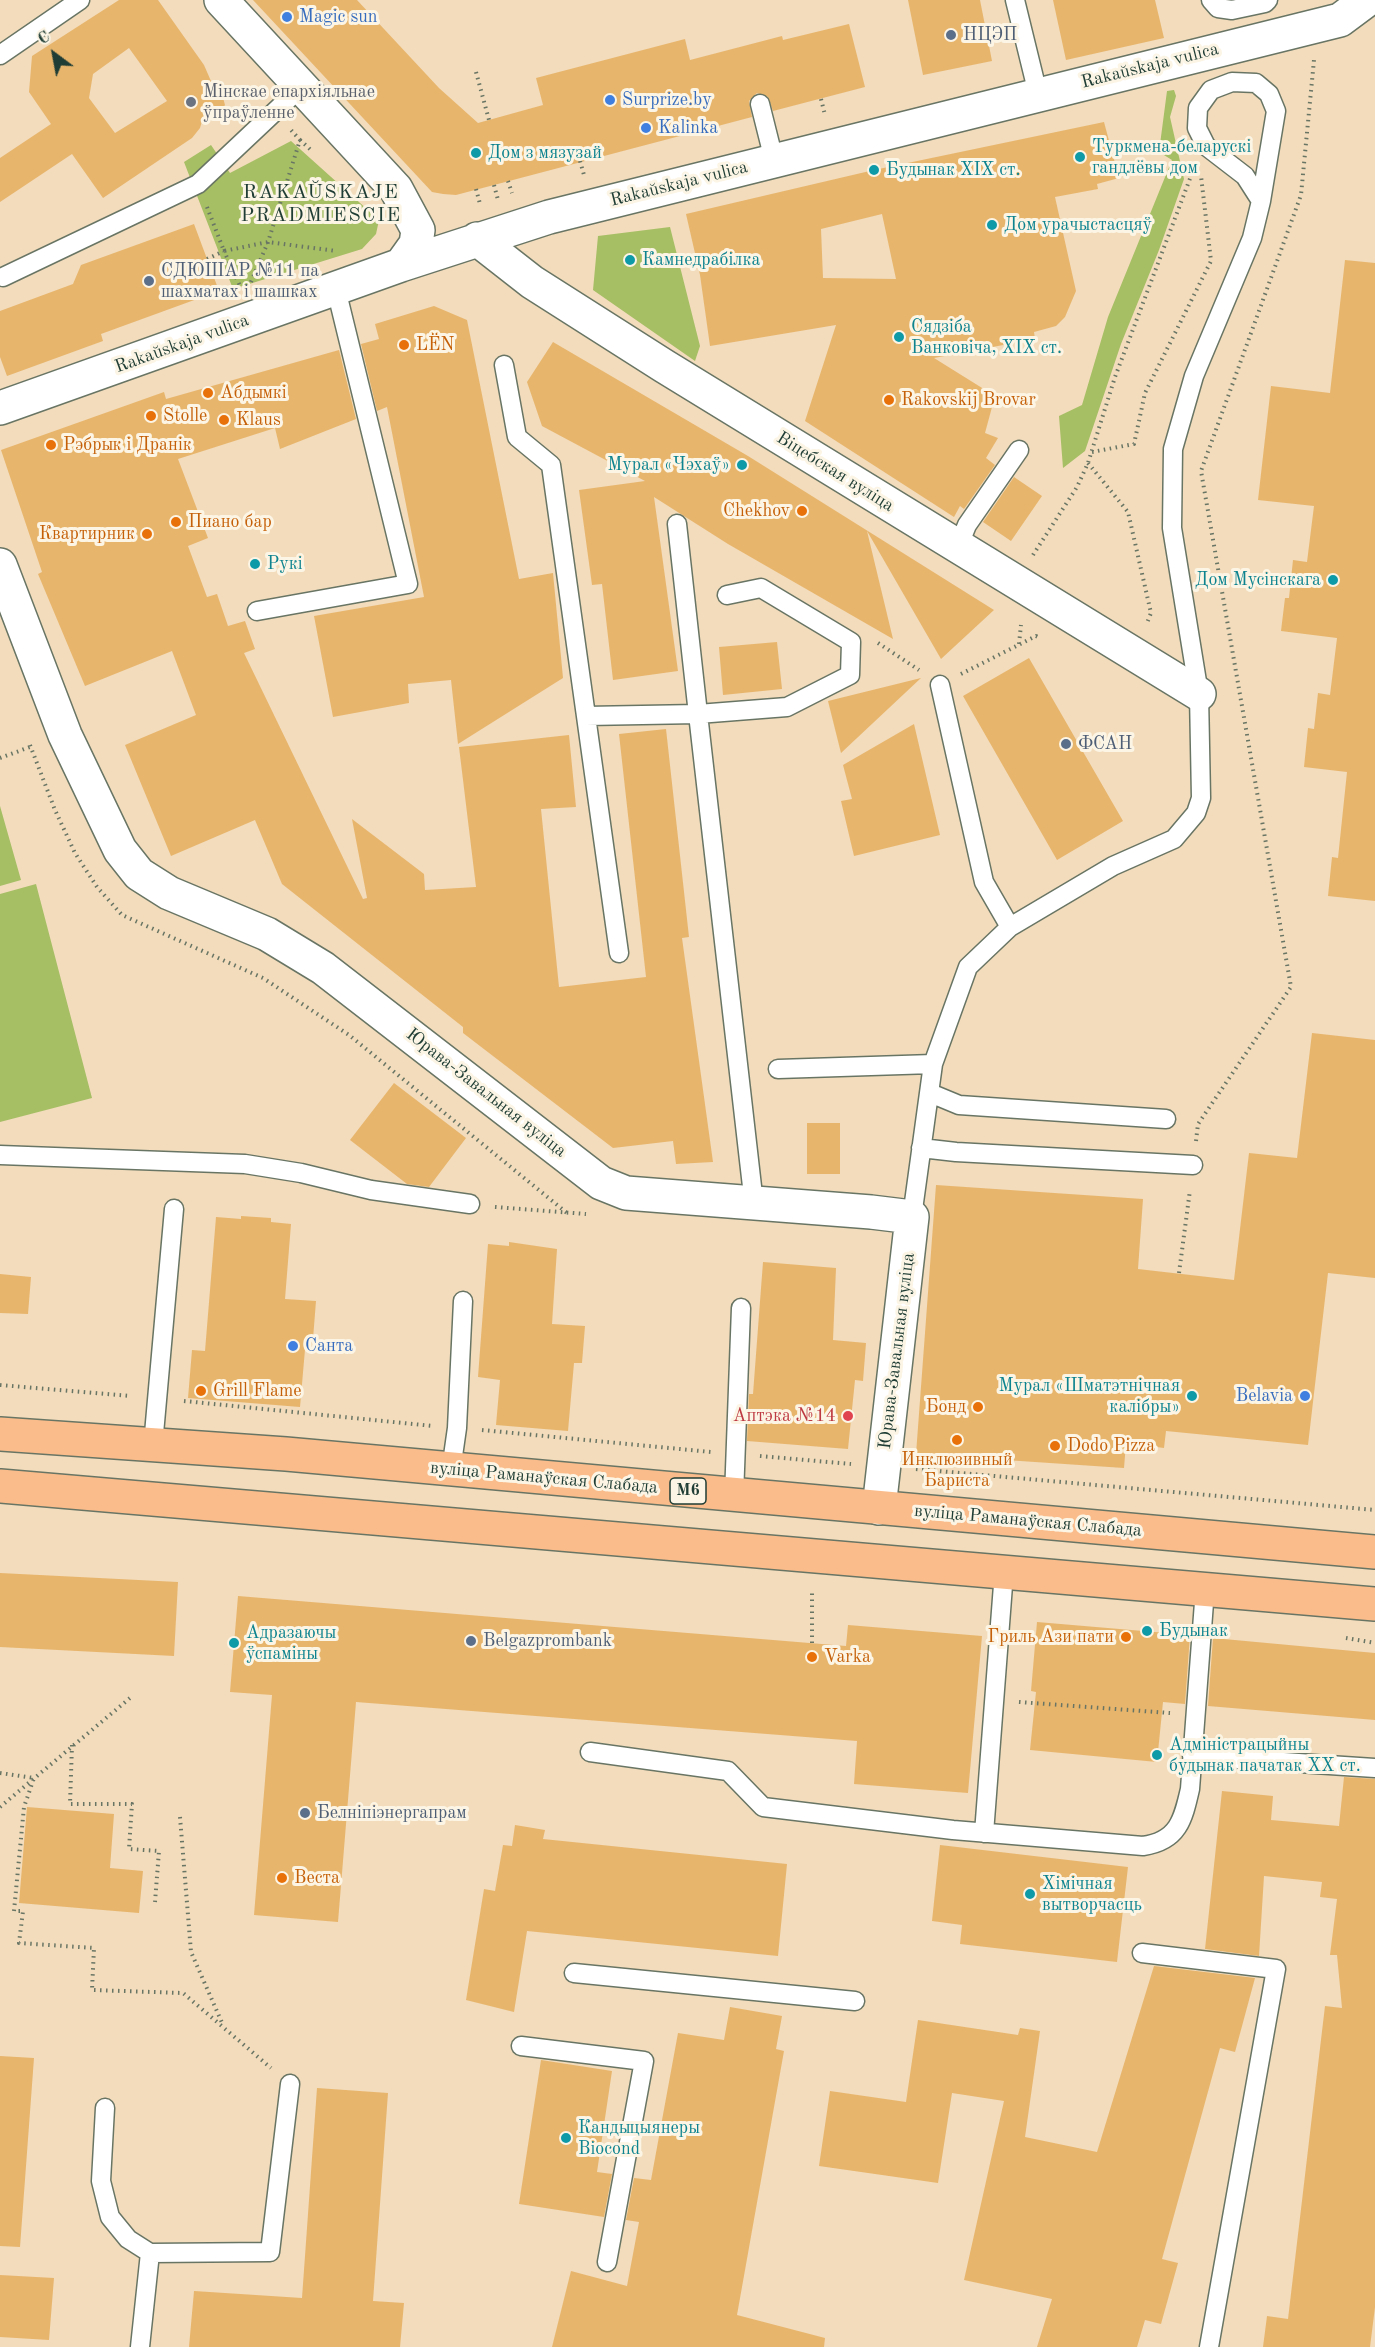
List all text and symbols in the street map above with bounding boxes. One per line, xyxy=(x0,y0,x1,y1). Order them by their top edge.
place label: Magic sun xyxy=(299,6,378,28)
marker: Magic sun xyxy=(280,10,294,24)
north arrow xyxy=(24,24,84,84)
place label: НЦЭП xyxy=(963,24,1017,46)
marker: НЦЭП xyxy=(944,28,958,42)
text: С xyxy=(36,29,53,48)
street label: Rakaŭskaja vulica xyxy=(1079,38,1221,94)
place label: Мінскае епархіяльнае ўпраўленне xyxy=(203,81,375,124)
place label: Surprize.by xyxy=(622,89,712,111)
marker: Surprize.by xyxy=(603,93,617,107)
marker: Мінскае епархіяльнае ўпраўленне xyxy=(184,95,198,109)
place label: Kalinka xyxy=(658,117,718,139)
marker: Kalinka xyxy=(639,121,653,135)
place label: Туркмена-беларускі гандлёвы дом xyxy=(1092,136,1251,178)
place label: Дом з мязузай xyxy=(488,142,602,164)
marker: Дом з мязузай xyxy=(469,146,483,160)
marker: Туркмена-беларускі гандлёвы дом xyxy=(1073,150,1087,164)
street label: Rakaŭskaja vulica xyxy=(608,156,750,212)
place label: Будынак XIX ст. xyxy=(886,159,1021,181)
marker: Будынак XIX ст. xyxy=(867,163,881,177)
district label: RAKAŬSKAJE PRADMIESCIE xyxy=(240,181,402,228)
place label: Дом урачыстасцяў xyxy=(1004,214,1152,236)
marker: Дом урачыстасцяў xyxy=(985,218,999,232)
place label: Камнедрабілка xyxy=(642,249,760,271)
marker: Камнедрабілка xyxy=(623,253,637,267)
place label: СДЮШАР №11 па шахматах і шашках xyxy=(161,260,319,302)
marker: СДЮШАР №11 па шахматах і шашках xyxy=(142,274,156,288)
street label: Rakaŭskaja vulica xyxy=(112,310,252,378)
place label: Сядзіба Ванковіча, XIX ст. xyxy=(911,316,1062,358)
marker: Сядзіба Ванковіча, XIX ст. xyxy=(892,330,906,344)
place label: LЁN xyxy=(416,334,454,356)
marker: LЁN xyxy=(397,338,411,352)
place label: Абдымкі xyxy=(220,382,287,404)
marker: Абдымкі xyxy=(201,386,215,400)
place label: Rakovskij Brovar xyxy=(901,389,1036,411)
marker: Rakovskij Brovar xyxy=(882,393,896,407)
place label: Stolle xyxy=(163,405,207,427)
marker: Stolle xyxy=(144,409,158,423)
place label: Klaus xyxy=(236,409,281,431)
marker: Klaus xyxy=(217,413,231,427)
street label: Віцебская вуліца xyxy=(772,427,898,517)
place label: Рэбрык і Дранiк xyxy=(63,434,192,456)
marker: Рэбрык і Дранiк xyxy=(44,438,58,452)
place label: Мурал «Чэхаў» xyxy=(607,454,730,476)
marker: Мурал «Чэхаў» xyxy=(735,458,749,472)
place label: Chekhov xyxy=(723,500,790,522)
marker: Chekhov xyxy=(795,504,809,518)
place label: Пиано бар xyxy=(188,511,272,533)
marker: Пиано бар xyxy=(169,515,183,529)
place label: Квартирник xyxy=(39,523,135,545)
marker: Квартирник xyxy=(140,527,154,541)
place label: Рукі xyxy=(267,553,303,575)
marker: Рукі xyxy=(248,557,262,571)
place label: Дом Мусінскага xyxy=(1195,569,1321,591)
marker: Дом Мусінскага xyxy=(1326,573,1340,587)
place label: ФСАН xyxy=(1078,733,1132,755)
marker: ФСАН xyxy=(1059,737,1073,751)
street label: Юрава-Завальная вуліца xyxy=(401,1024,571,1162)
street label: Юрава-Завальная вуліца xyxy=(874,1252,920,1450)
place label: Санта xyxy=(305,1335,353,1357)
marker: Санта xyxy=(286,1339,300,1353)
place label: Мурал «Шматэтнічная калібры» xyxy=(998,1375,1180,1418)
place label: Grill Flame xyxy=(213,1380,301,1402)
marker: Grill Flame xyxy=(194,1384,208,1398)
place label: Belavia xyxy=(1236,1385,1293,1407)
marker: Мурал «Шматэтнічная калібры» xyxy=(1185,1389,1199,1403)
marker: Belavia xyxy=(1298,1389,1312,1403)
place label: Бонд xyxy=(926,1396,966,1418)
marker: Бонд xyxy=(971,1400,985,1414)
place label: Аптэка №14 xyxy=(733,1405,836,1427)
marker: Аптэка №14 xyxy=(841,1409,855,1423)
marker: Инклюзивный Бариста xyxy=(950,1433,964,1447)
place label: Dodo Pizza xyxy=(1067,1435,1155,1457)
marker: Dodo Pizza xyxy=(1048,1439,1062,1453)
place label: Инклюзивный Бариста xyxy=(901,1449,1013,1492)
street label: вуліца Раманаўская Слабада xyxy=(429,1457,659,1499)
road number: М6 xyxy=(670,1478,706,1504)
street label: вуліца Раманаўская Слабада xyxy=(913,1500,1143,1542)
place label: Будынак xyxy=(1159,1620,1228,1642)
place label: Адразаючы ўспаміны xyxy=(246,1622,336,1664)
marker: Будынак xyxy=(1140,1624,1154,1638)
place label: Гриль Ази пати xyxy=(988,1626,1114,1648)
place label: Belgazprombank xyxy=(483,1630,612,1652)
marker: Гриль Ази пати xyxy=(1119,1630,1133,1644)
marker: Belgazprombank xyxy=(464,1634,478,1648)
marker: Адразаючы ўспаміны xyxy=(227,1636,241,1650)
place label: Varka xyxy=(824,1646,871,1668)
marker: Varka xyxy=(805,1650,819,1664)
place label: Адміністрацыйны будынак пачатак XX ст. xyxy=(1169,1734,1361,1776)
marker: Адміністрацыйны будынак пачатак XX ст. xyxy=(1150,1748,1164,1762)
place label: Белніпіэнергапрам xyxy=(317,1802,467,1824)
marker: Белніпіэнергапрам xyxy=(298,1806,312,1820)
place label: Веста xyxy=(294,1867,340,1889)
marker: Веста xyxy=(275,1871,289,1885)
place label: Хімічная вытворчасць xyxy=(1042,1873,1142,1916)
marker: Хімічная вытворчасць xyxy=(1023,1887,1037,1901)
place label: Кандыцыянеры Biocond xyxy=(578,2117,700,2160)
marker: Кандыцыянеры Biocond xyxy=(559,2131,573,2145)

